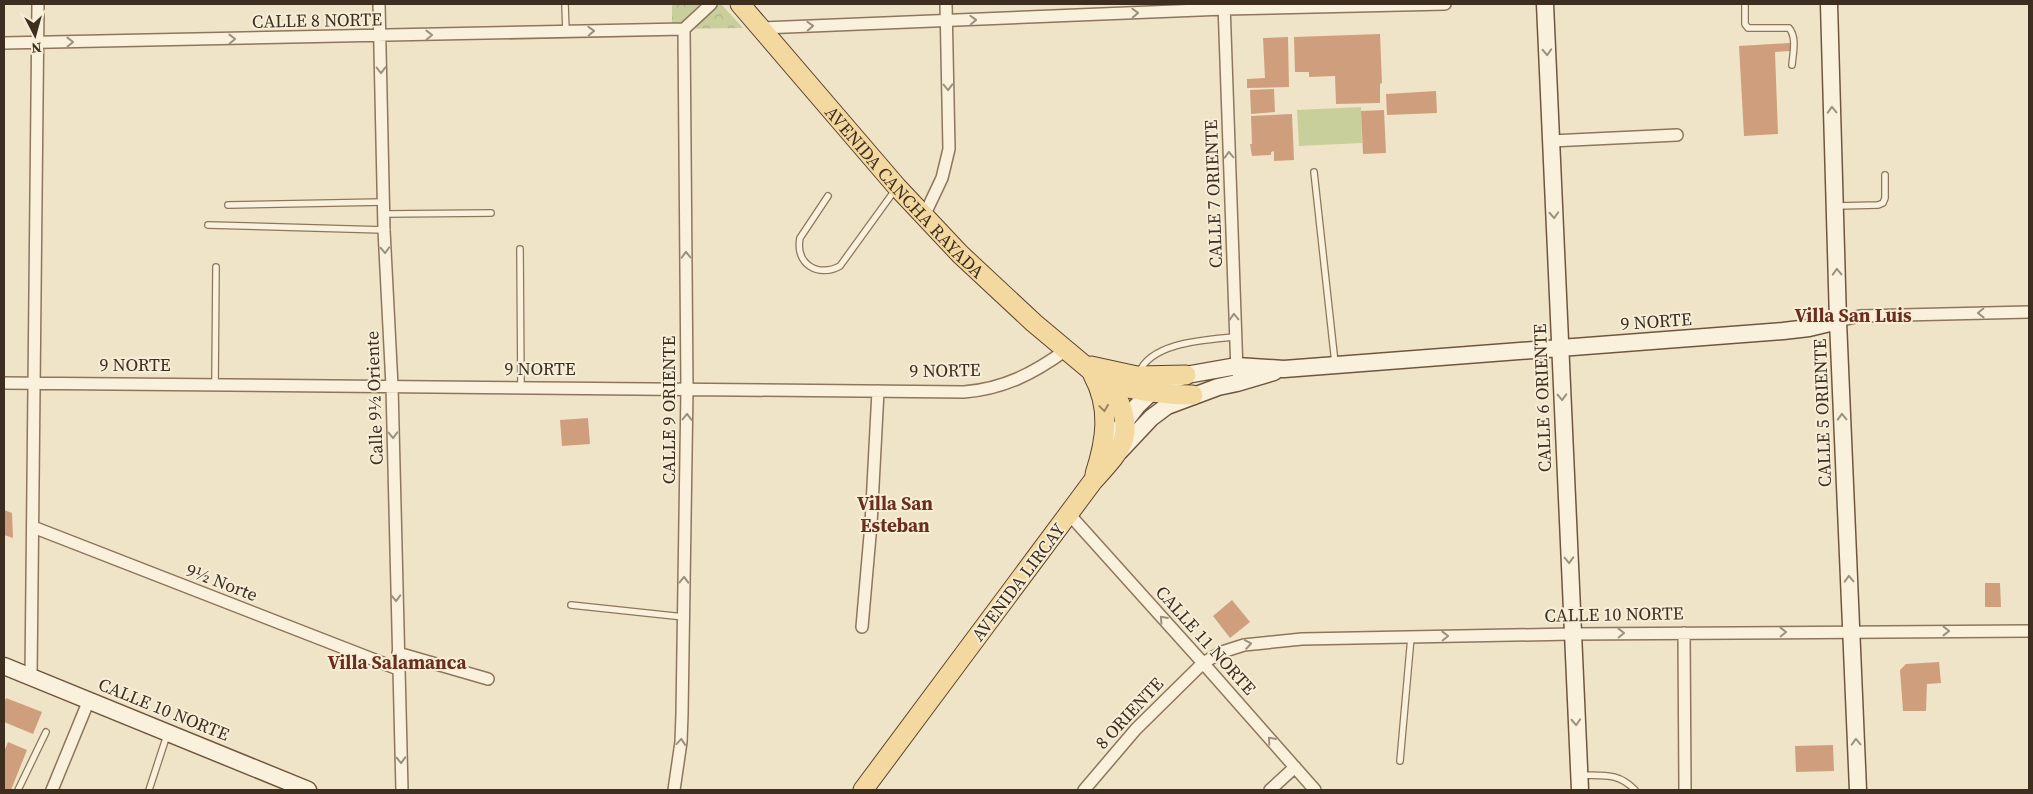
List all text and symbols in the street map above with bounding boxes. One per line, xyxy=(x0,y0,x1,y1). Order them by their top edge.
street label: CALLE 8 NORTE xyxy=(252,6,382,34)
one-way arrow xyxy=(1131,8,1139,19)
north arrow xyxy=(10,10,60,60)
one-way arrow xyxy=(969,15,977,25)
one-way arrow xyxy=(806,21,814,32)
one-way arrow xyxy=(588,26,596,37)
one-way arrow xyxy=(425,30,433,41)
one-way arrow xyxy=(229,34,237,45)
text: N xyxy=(30,37,42,58)
one-way arrow xyxy=(66,37,74,48)
one-way arrow xyxy=(1541,49,1552,57)
one-way arrow xyxy=(376,66,386,74)
one-way arrow xyxy=(943,84,954,92)
street label: AVENIDA CANCHA RAYADA xyxy=(820,100,990,283)
one-way arrow xyxy=(1826,105,1837,113)
street label: CALLE 7 ORIENTE xyxy=(1198,119,1228,269)
one-way arrow xyxy=(1224,151,1234,158)
one-way arrow xyxy=(1549,212,1559,219)
one-way arrow xyxy=(380,246,391,254)
one-way arrow xyxy=(681,250,691,258)
one-way arrow xyxy=(1831,268,1842,276)
district label: Villa San Luis xyxy=(1794,302,1912,328)
street label: 9 NORTE xyxy=(1620,306,1693,336)
one-way arrow xyxy=(1976,308,1984,318)
one-way arrow xyxy=(1229,313,1240,321)
street label: CALLE 6 ORIENTE xyxy=(1527,323,1557,473)
street label: Calle 9½ Oriente xyxy=(359,330,389,466)
street label: CALLE 9 ORIENTE xyxy=(656,336,681,484)
street label: CALLE 5 ORIENTE xyxy=(1807,338,1837,488)
street label: 9 NORTE xyxy=(99,352,171,377)
street label: 9 NORTE xyxy=(504,356,576,381)
street label: 9 NORTE xyxy=(909,357,981,383)
one-way arrow xyxy=(1557,394,1567,401)
one-way arrow xyxy=(1098,404,1109,412)
one-way arrow xyxy=(681,413,692,421)
one-way arrow xyxy=(1837,413,1847,420)
one-way arrow xyxy=(388,432,398,439)
district label: Villa San Esteban xyxy=(857,490,933,538)
street label: AVENIDA LIRCAY xyxy=(965,517,1071,646)
one-way arrow xyxy=(1564,556,1574,564)
street label: 9½ Norte xyxy=(183,557,261,607)
one-way arrow xyxy=(679,575,689,583)
one-way arrow xyxy=(1844,575,1854,582)
street label: CALLE 11 NORTE xyxy=(1150,580,1262,700)
one-way arrow xyxy=(391,594,402,602)
street label: CALLE 10 NORTE xyxy=(1544,600,1684,628)
one-way arrow xyxy=(1160,615,1169,624)
one-way arrow xyxy=(1942,626,1950,636)
one-way arrow xyxy=(1780,627,1788,637)
one-way arrow xyxy=(1618,628,1625,638)
one-way arrow xyxy=(1442,631,1449,641)
one-way arrow xyxy=(1243,640,1252,650)
district label: Villa Salamanca xyxy=(327,649,467,675)
street label: CALLE 10 NORTE xyxy=(95,671,233,747)
street label: 8 ORIENTE xyxy=(1089,672,1169,754)
one-way arrow xyxy=(1571,718,1582,726)
one-way arrow xyxy=(1268,737,1277,746)
one-way arrow xyxy=(1850,737,1861,745)
one-way arrow xyxy=(675,738,686,746)
one-way arrow xyxy=(396,756,406,764)

